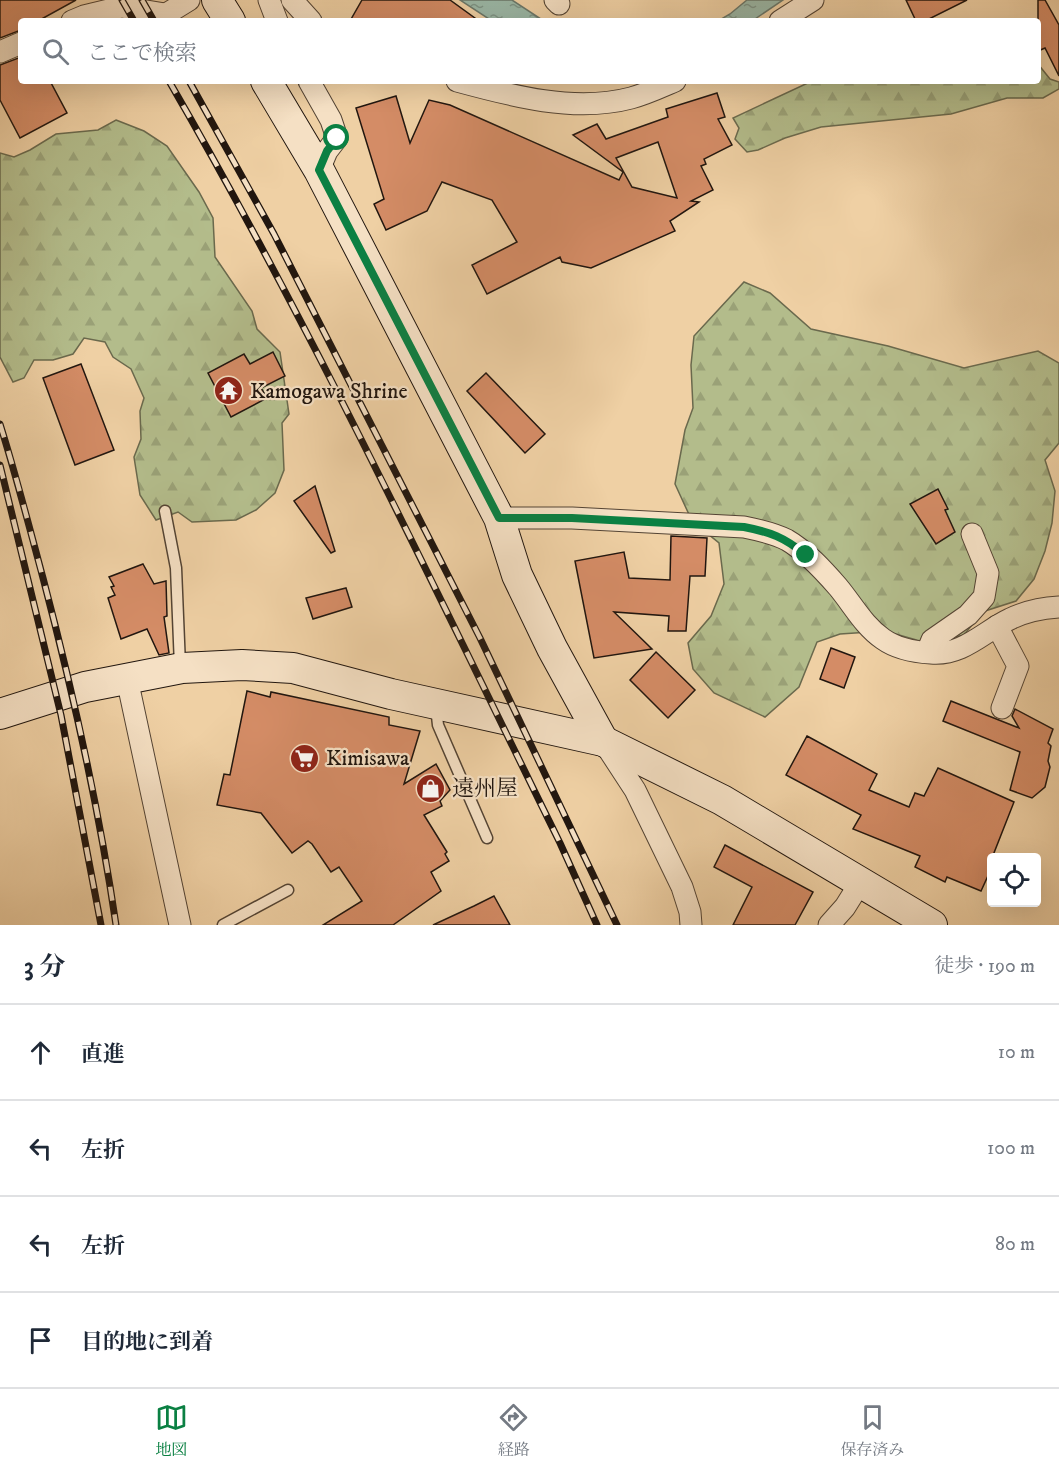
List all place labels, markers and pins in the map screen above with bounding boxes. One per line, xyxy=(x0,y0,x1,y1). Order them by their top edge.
temple icon: Kamogawa Shrine xyxy=(213,375,245,407)
place label: Kamogawa Shrine xyxy=(250,378,408,405)
supermarket icon: Kimisawa xyxy=(289,742,321,774)
place label: Kimisawa xyxy=(326,745,410,772)
shop icon: 遠州屋 xyxy=(415,772,447,804)
place label: 遠州屋 xyxy=(452,775,518,802)

